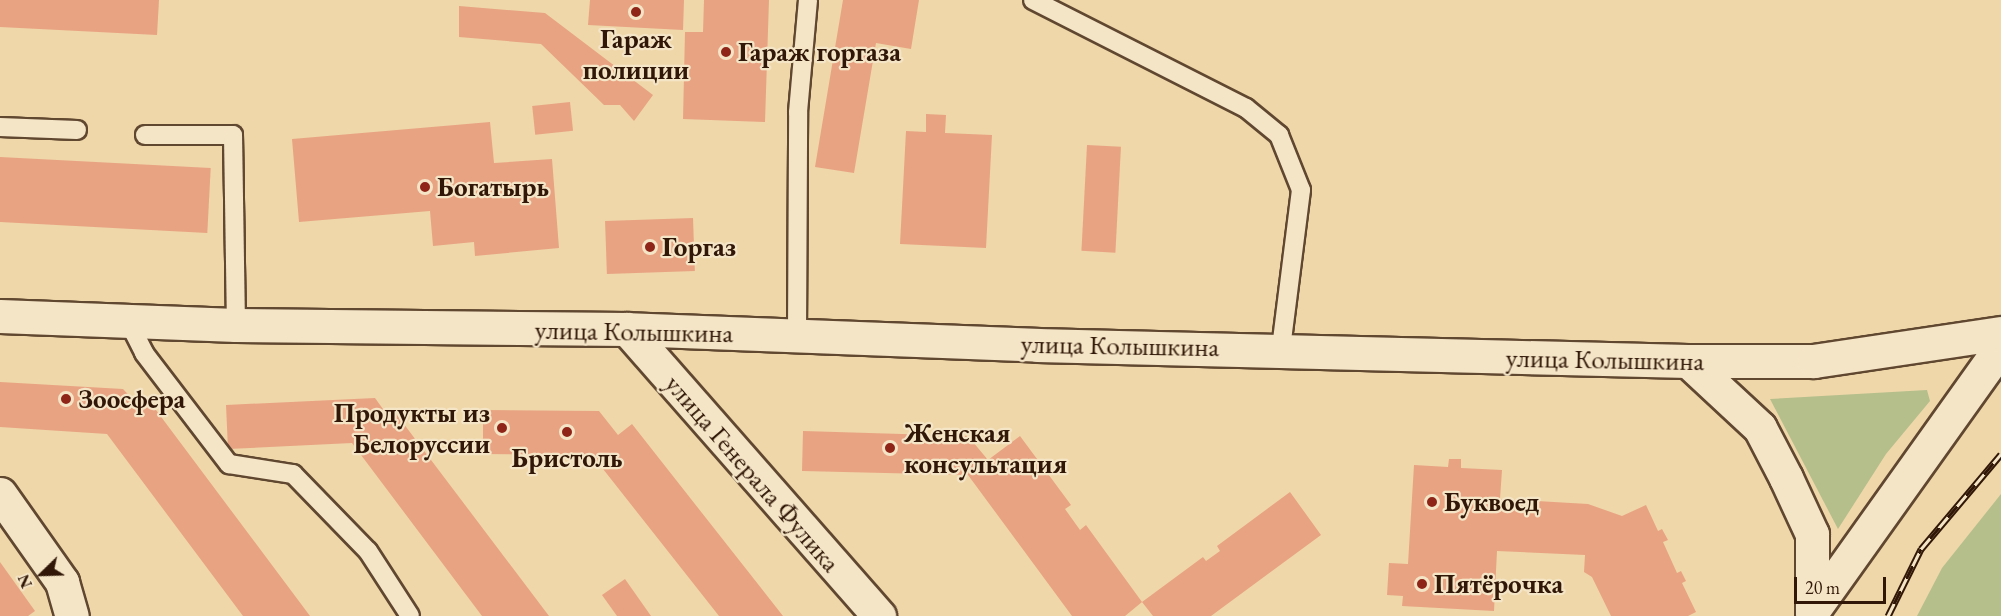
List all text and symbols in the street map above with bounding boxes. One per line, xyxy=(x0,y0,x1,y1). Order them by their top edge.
marker: Гараж полиции xyxy=(629,5,643,19)
place label: Гараж полиции xyxy=(583,22,689,85)
place label: Гараж горгаза xyxy=(738,36,901,68)
marker: Гараж горгаза xyxy=(719,45,733,59)
place label: Богатырь xyxy=(437,171,549,203)
marker: Богатырь xyxy=(418,180,432,194)
place label: Горгаз xyxy=(662,231,736,263)
marker: Горгаз xyxy=(643,240,657,254)
street label: улица Колышкина xyxy=(534,313,734,349)
street label: улица Колышкина xyxy=(1020,327,1220,363)
street label: улица Колышкина xyxy=(1505,341,1705,377)
street label: улица Генерала Фулика xyxy=(659,368,847,578)
place label: Зоосфера xyxy=(78,383,185,415)
marker: Зоосфера xyxy=(59,392,73,406)
place label: Продукты из Белоруссии xyxy=(334,396,490,459)
place label: Женская консультация xyxy=(904,416,1067,479)
marker: Продукты из Белоруссии xyxy=(495,421,509,435)
marker: Бристоль xyxy=(560,425,574,439)
marker: Женская консультация xyxy=(881,439,899,457)
place label: Бристоль xyxy=(511,442,623,474)
place label: Буквоед xyxy=(1444,486,1540,518)
marker: Буквоед xyxy=(1425,495,1439,509)
north arrow xyxy=(12,544,72,604)
scale bar xyxy=(1797,565,1888,603)
place label: Пятёрочка xyxy=(1434,568,1563,600)
text: N xyxy=(13,571,37,591)
text: 20 m xyxy=(1805,576,1840,599)
marker: Пятёрочка xyxy=(1415,577,1429,591)

